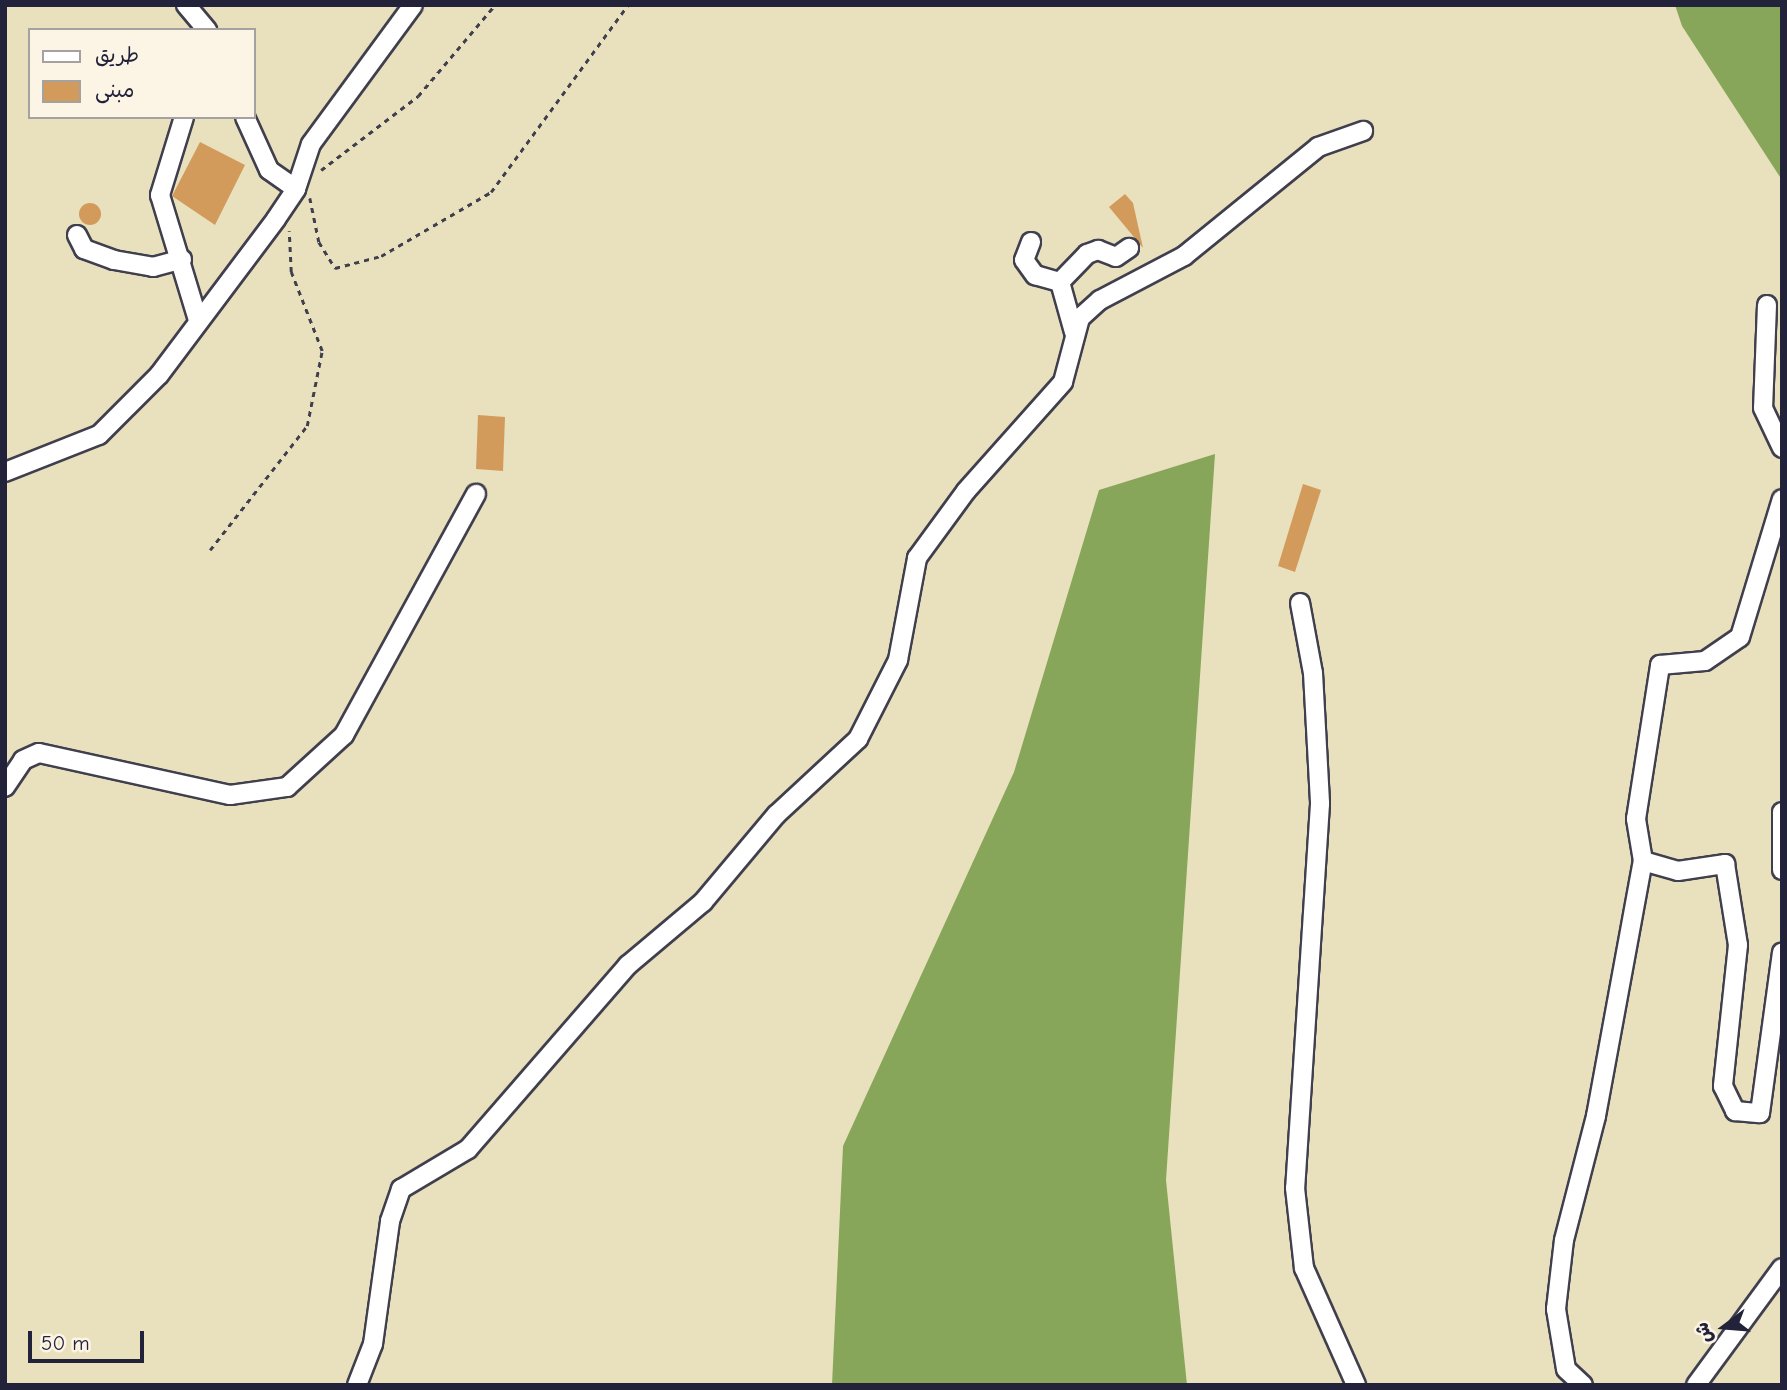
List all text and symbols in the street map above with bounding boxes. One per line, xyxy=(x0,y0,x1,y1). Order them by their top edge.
legend xyxy=(28,28,256,119)
text: طريق xyxy=(95,43,139,67)
text: مبنى xyxy=(95,78,134,102)
north arrow xyxy=(1689,1292,1759,1362)
scale bar xyxy=(32,1316,147,1360)
text: ش xyxy=(1690,1320,1717,1346)
text: 50 m xyxy=(41,1331,90,1355)

